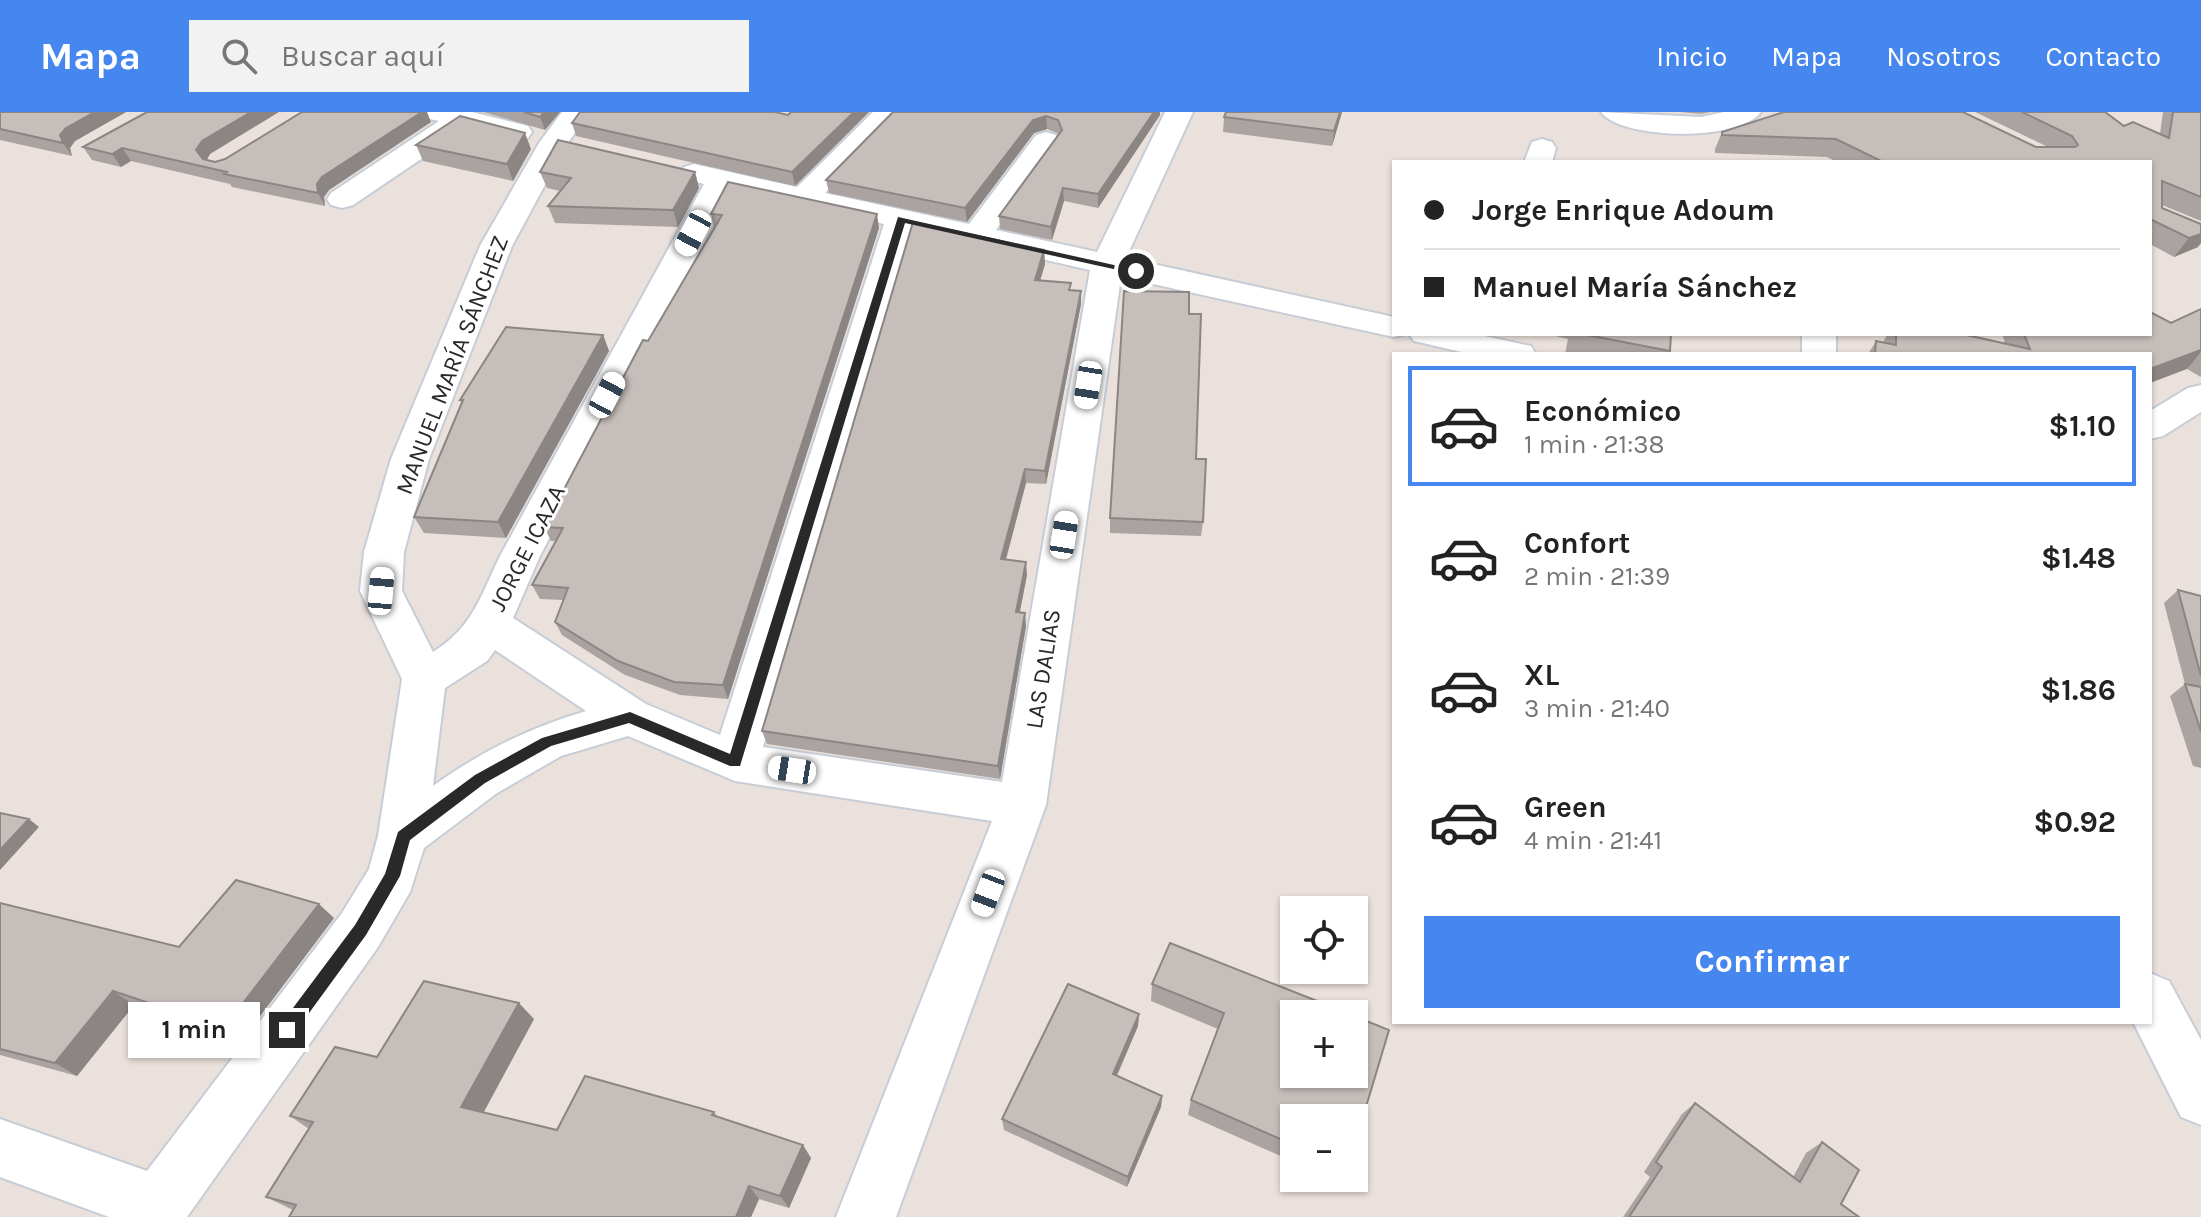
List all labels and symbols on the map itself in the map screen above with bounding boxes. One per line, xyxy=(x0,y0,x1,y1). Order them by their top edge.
car xyxy=(671,206,715,260)
street label: MANUEL MARÍA SÁNCHEZ xyxy=(389,231,514,498)
route start xyxy=(1118,253,1154,289)
car xyxy=(1072,359,1104,411)
car xyxy=(585,368,629,422)
street label: JORGE ICAZA xyxy=(483,480,571,616)
car xyxy=(1048,509,1080,561)
car xyxy=(367,566,395,616)
street label: LAS DALIAS xyxy=(1020,607,1066,731)
car xyxy=(766,754,818,786)
car xyxy=(968,866,1008,920)
callout: 1 min xyxy=(127,1002,259,1058)
route end xyxy=(269,1012,305,1048)

